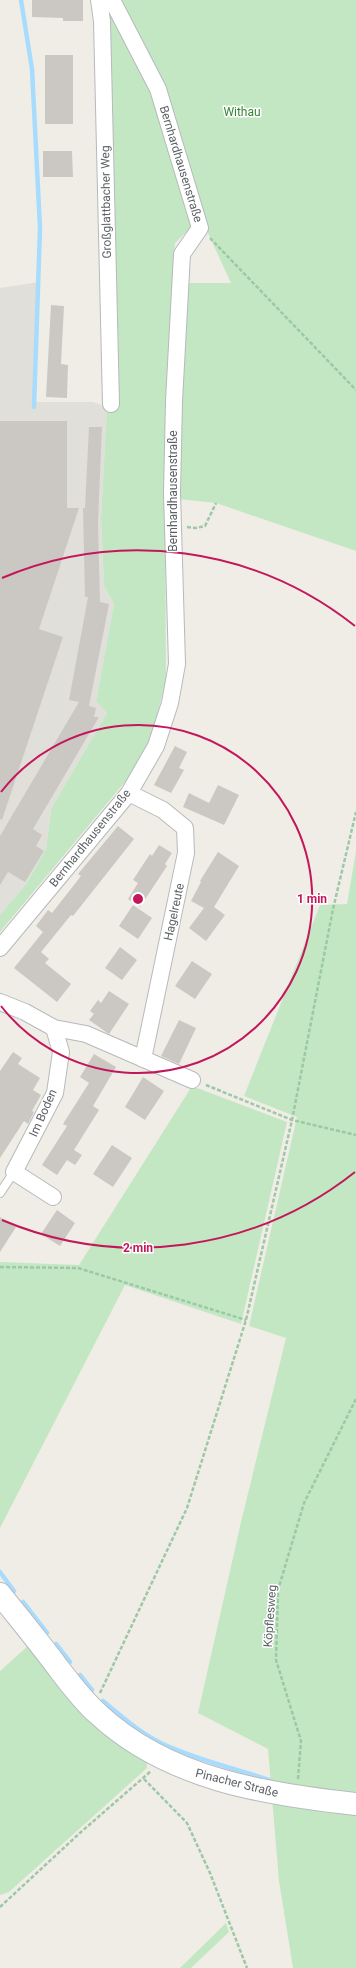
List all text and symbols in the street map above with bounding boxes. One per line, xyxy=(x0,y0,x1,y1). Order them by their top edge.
street label: Bernhardhausenstraße xyxy=(157,104,205,224)
park label: Withau xyxy=(223,105,261,119)
street label: Großglattbacher Weg xyxy=(98,145,114,259)
street label: Bernhardhausenstraße xyxy=(166,430,180,552)
street label: Bernhardhausenstraße xyxy=(46,786,134,890)
street label: Hagelreute xyxy=(161,882,187,942)
centre of rings xyxy=(131,892,145,906)
text: 1 min xyxy=(297,892,327,906)
street label: Im Boden xyxy=(26,1087,60,1139)
text: 2 min xyxy=(123,1241,153,1255)
street label: Köpflesweg xyxy=(261,1584,279,1648)
street label: Pinacher Straße xyxy=(194,1766,280,1800)

